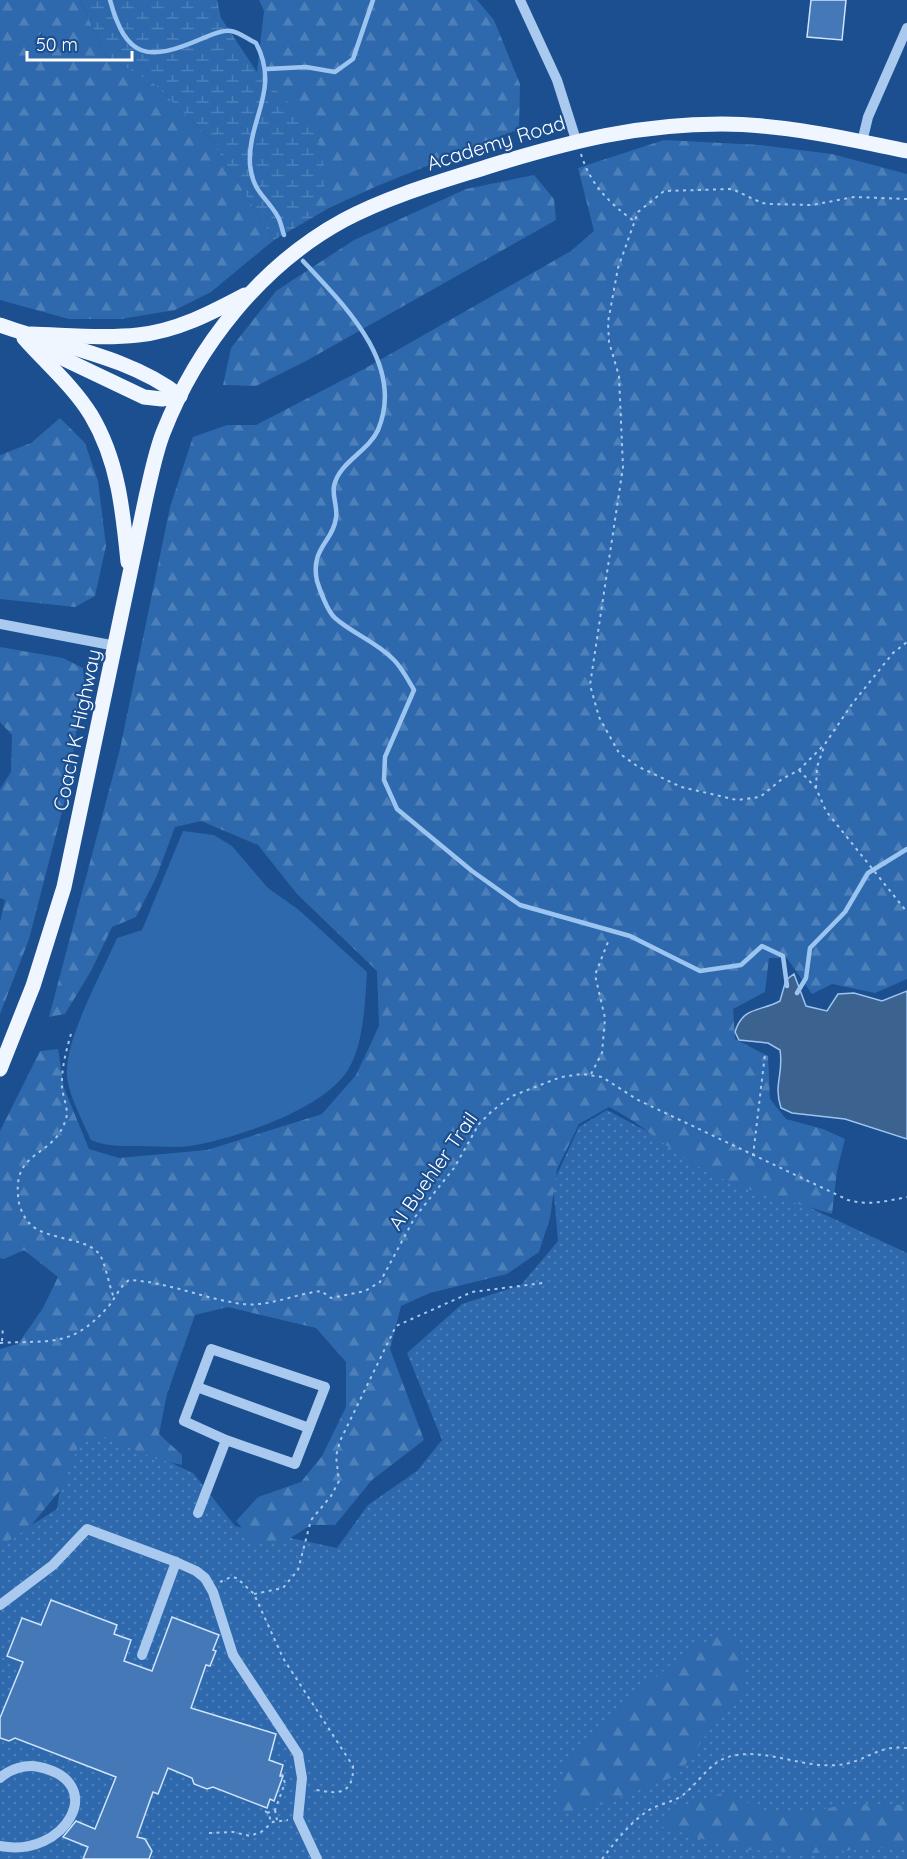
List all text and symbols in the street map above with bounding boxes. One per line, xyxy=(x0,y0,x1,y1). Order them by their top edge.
scale bar xyxy=(27,24,132,62)
text: 50 m xyxy=(36,33,78,56)
street label: Academy Road xyxy=(424,110,568,175)
street label: Coach K Highway xyxy=(47,647,106,813)
street label: Al Buehler Trail xyxy=(383,1107,482,1235)

